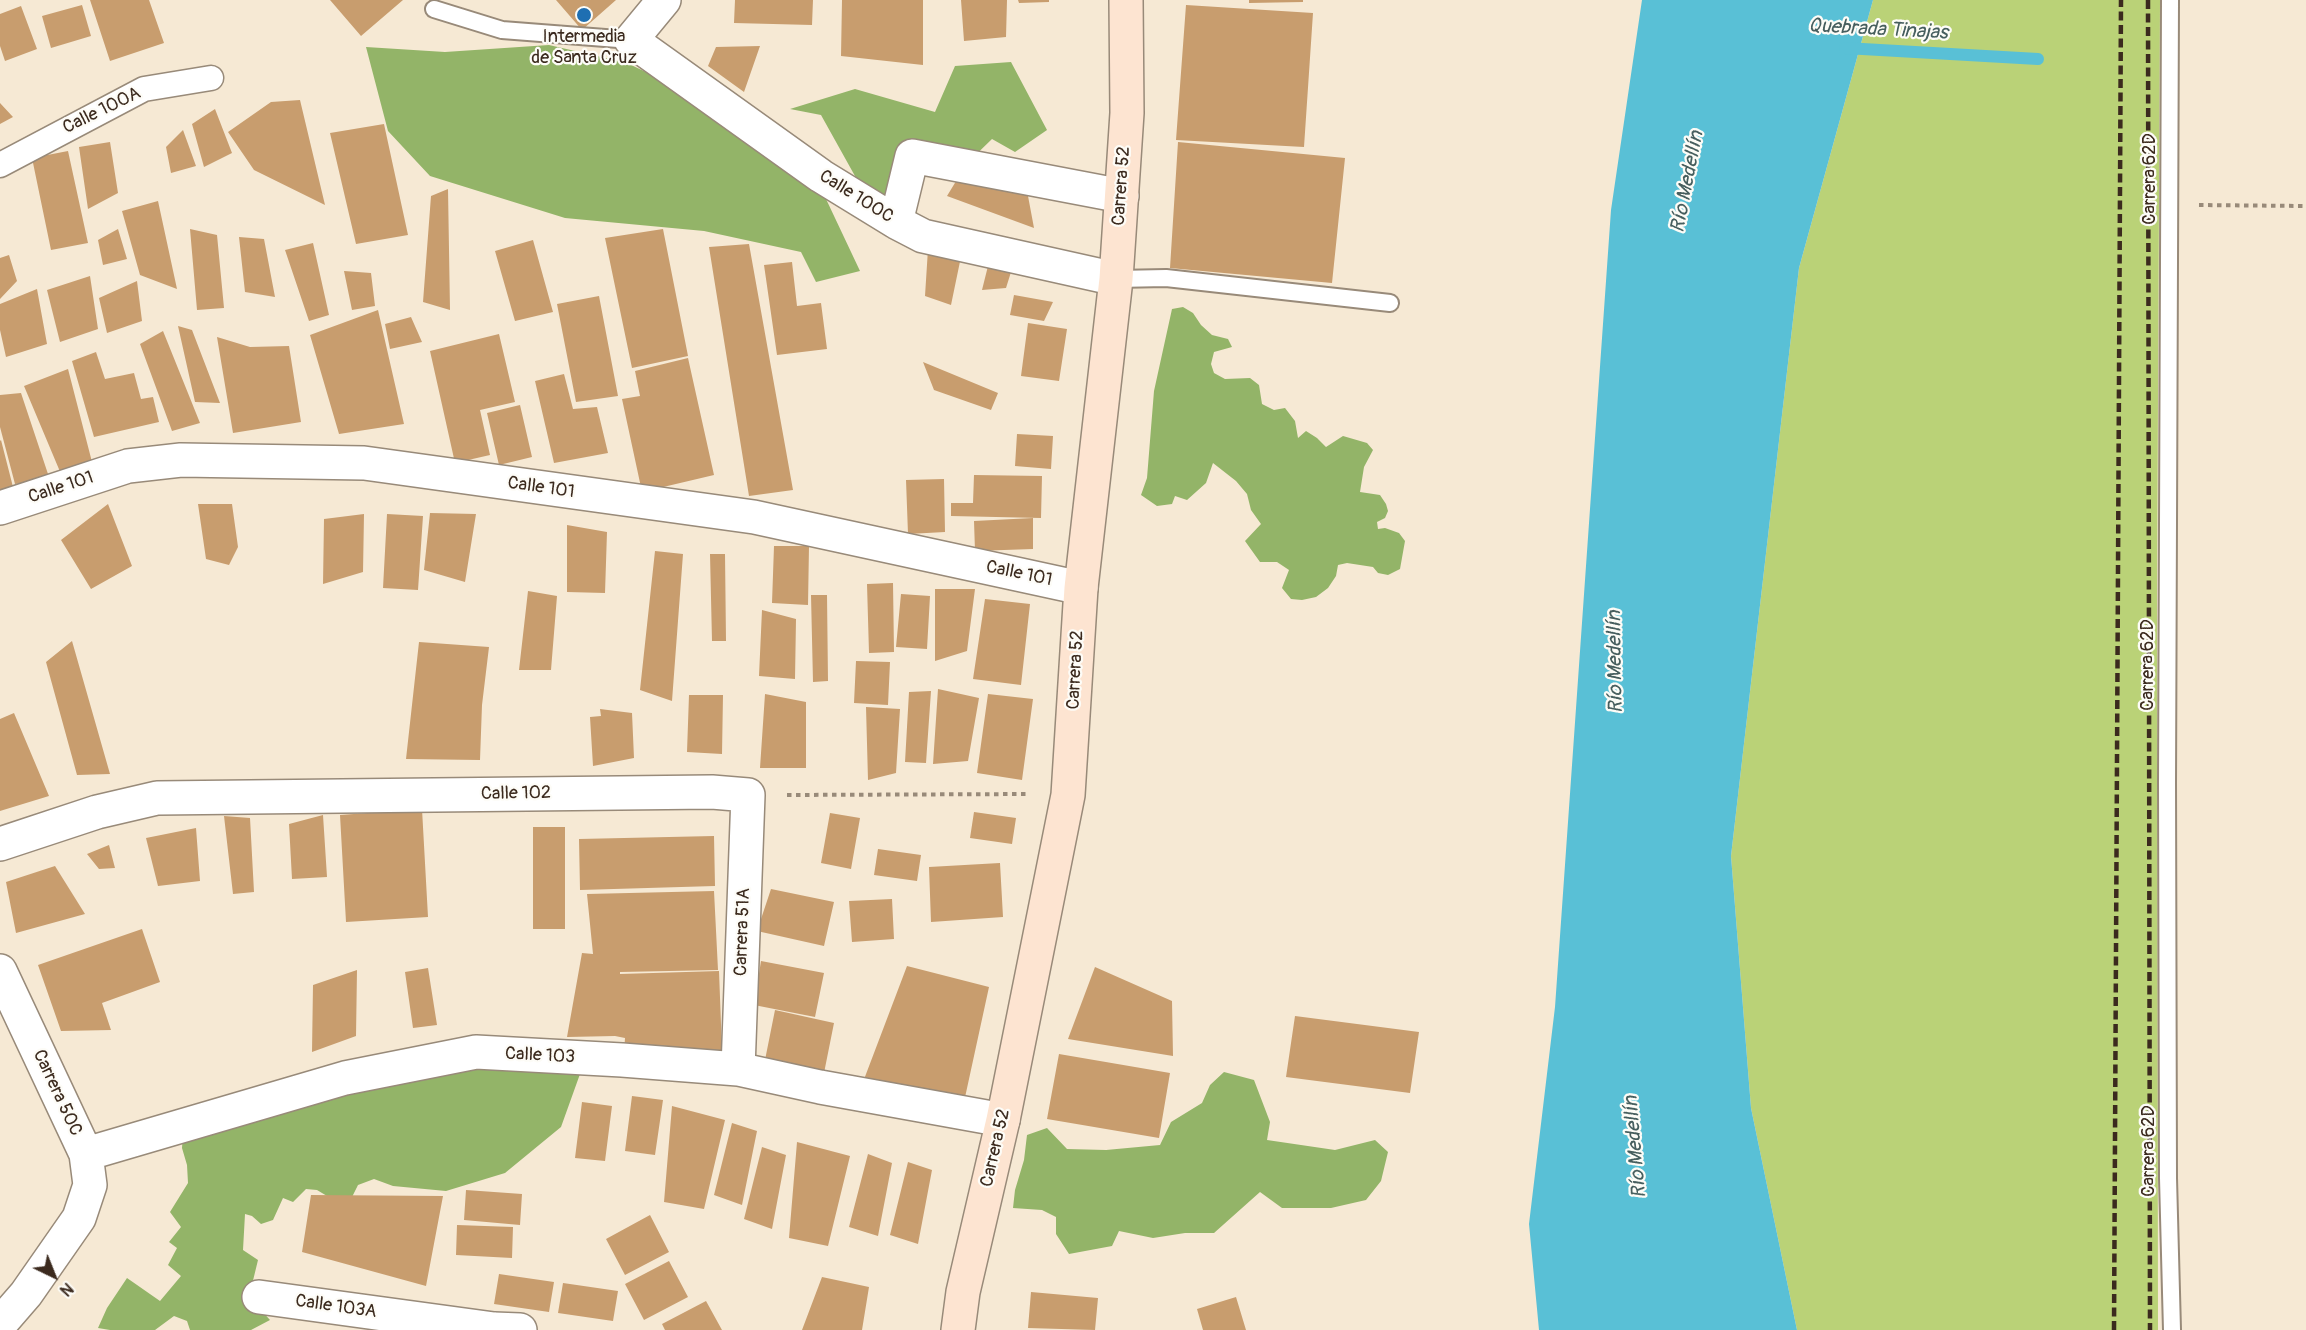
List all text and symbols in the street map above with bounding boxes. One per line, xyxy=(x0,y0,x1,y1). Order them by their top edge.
marker: Intermedia de Santa Cruz xyxy=(575,6,593,24)
water label: Quebrada Tinajas xyxy=(1808,14,1948,46)
place label: Intermedia de Santa Cruz xyxy=(531,26,637,68)
street label: Calle 100A xyxy=(59,83,145,139)
water label: Río Medellín xyxy=(1666,129,1710,235)
street label: Carrera 62D xyxy=(2139,133,2161,225)
street label: Carrera 52 xyxy=(1108,146,1136,226)
street label: Calle 100C xyxy=(815,166,897,228)
street label: Calle 101 xyxy=(26,467,96,509)
street label: Calle 101 xyxy=(506,473,576,503)
street label: Calle 101 xyxy=(984,556,1054,592)
water label: Río Medellín xyxy=(1603,610,1629,714)
street label: Carrera 62D xyxy=(2137,619,2159,711)
street label: Carrera 52 xyxy=(1063,630,1089,710)
street label: Calle 102 xyxy=(481,783,551,805)
street label: Carrera 51A xyxy=(731,888,755,976)
street label: Calle 103 xyxy=(504,1043,576,1069)
street label: Carrera 50C xyxy=(28,1046,86,1140)
water label: Río Medellín xyxy=(1620,1095,1652,1199)
street label: Carrera 62D xyxy=(2138,1105,2160,1197)
street label: Carrera 52 xyxy=(977,1107,1015,1189)
north arrow xyxy=(24,1246,84,1306)
text: N xyxy=(56,1278,77,1300)
street label: Calle 103A xyxy=(294,1291,378,1323)

